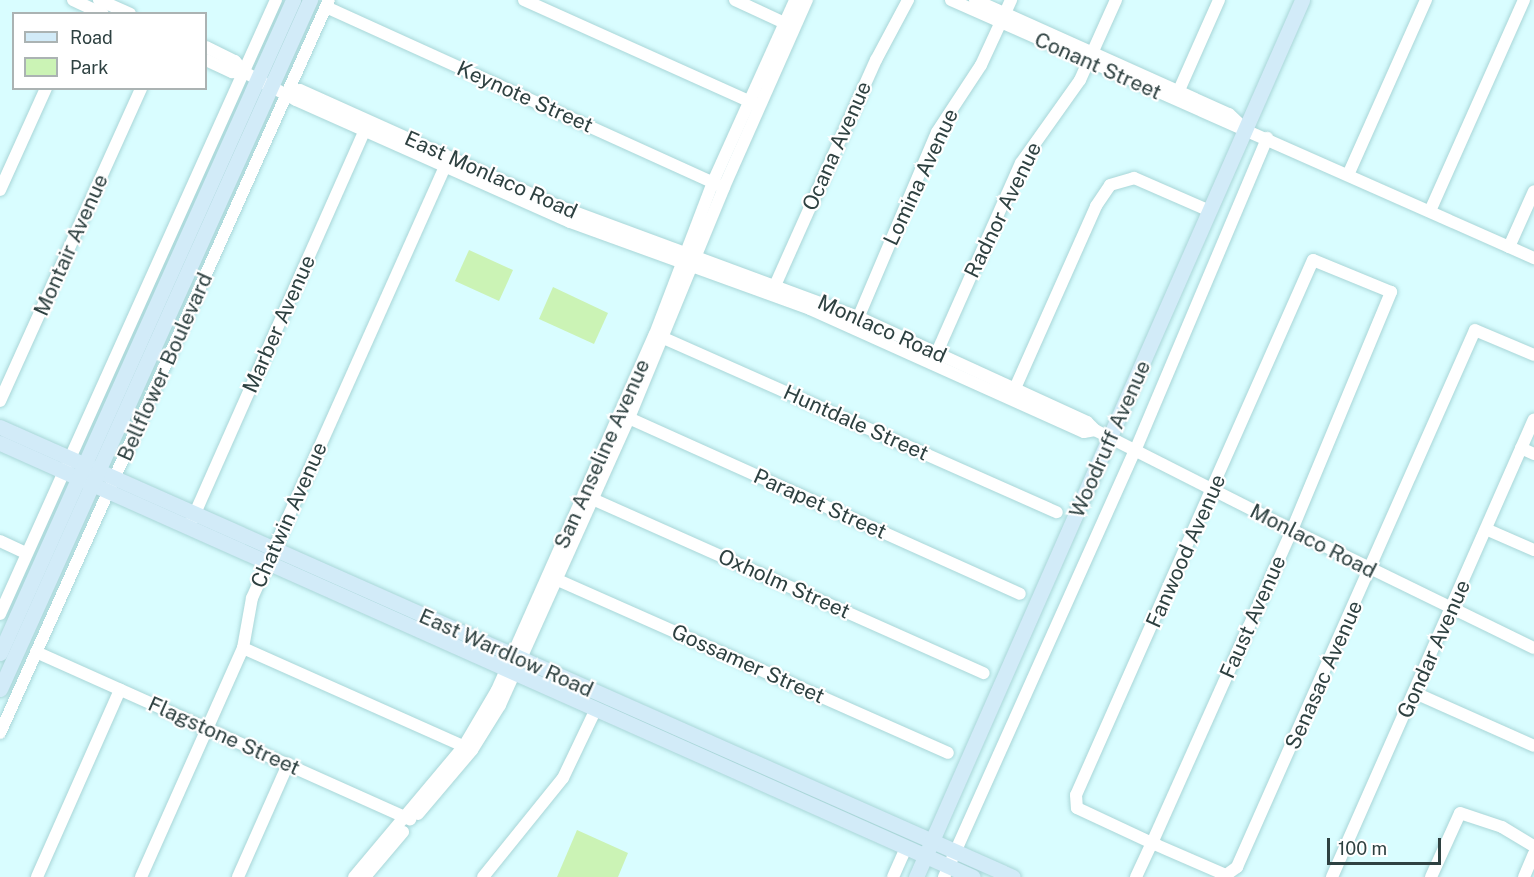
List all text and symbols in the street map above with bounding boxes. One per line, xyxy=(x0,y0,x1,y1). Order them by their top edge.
legend xyxy=(12,12,207,90)
text: Road xyxy=(70,27,113,48)
street label: Conant Street xyxy=(1031,27,1165,105)
street label: Keynote Street xyxy=(453,56,597,138)
text: Park xyxy=(70,57,108,78)
street label: Ocana Avenue xyxy=(797,77,877,215)
street label: Lomina Avenue xyxy=(878,105,964,249)
street label: East Monlaco Road xyxy=(401,126,581,224)
street label: Radnor Avenue xyxy=(959,138,1047,282)
street label: Montair Avenue xyxy=(28,170,114,320)
street label: Marber Avenue xyxy=(237,251,321,397)
street label: Bellflower Boulevard xyxy=(112,269,218,465)
street label: Monlaco Road xyxy=(814,289,950,369)
street label: San Anseline Avenue xyxy=(549,355,655,553)
street label: Woodruff Avenue xyxy=(1064,357,1156,521)
street label: Huntdale Street xyxy=(779,380,933,466)
street label: Chatwin Avenue xyxy=(246,438,332,592)
street label: Parapet Street xyxy=(750,463,890,545)
street label: Fanwood Avenue xyxy=(1141,470,1231,632)
street label: Monlaco Road xyxy=(1246,498,1380,584)
street label: Oxholm Street xyxy=(714,544,854,624)
street label: Faust Avenue xyxy=(1215,552,1291,682)
street label: Gondar Avenue xyxy=(1392,576,1476,722)
street label: Senasac Avenue xyxy=(1280,597,1368,753)
street label: East Wardlow Road xyxy=(415,603,597,703)
street label: Gossamer Street xyxy=(668,619,828,709)
street label: Flagstone Street xyxy=(144,691,304,781)
scale bar xyxy=(1330,826,1444,864)
text: 100 m xyxy=(1338,838,1387,859)

